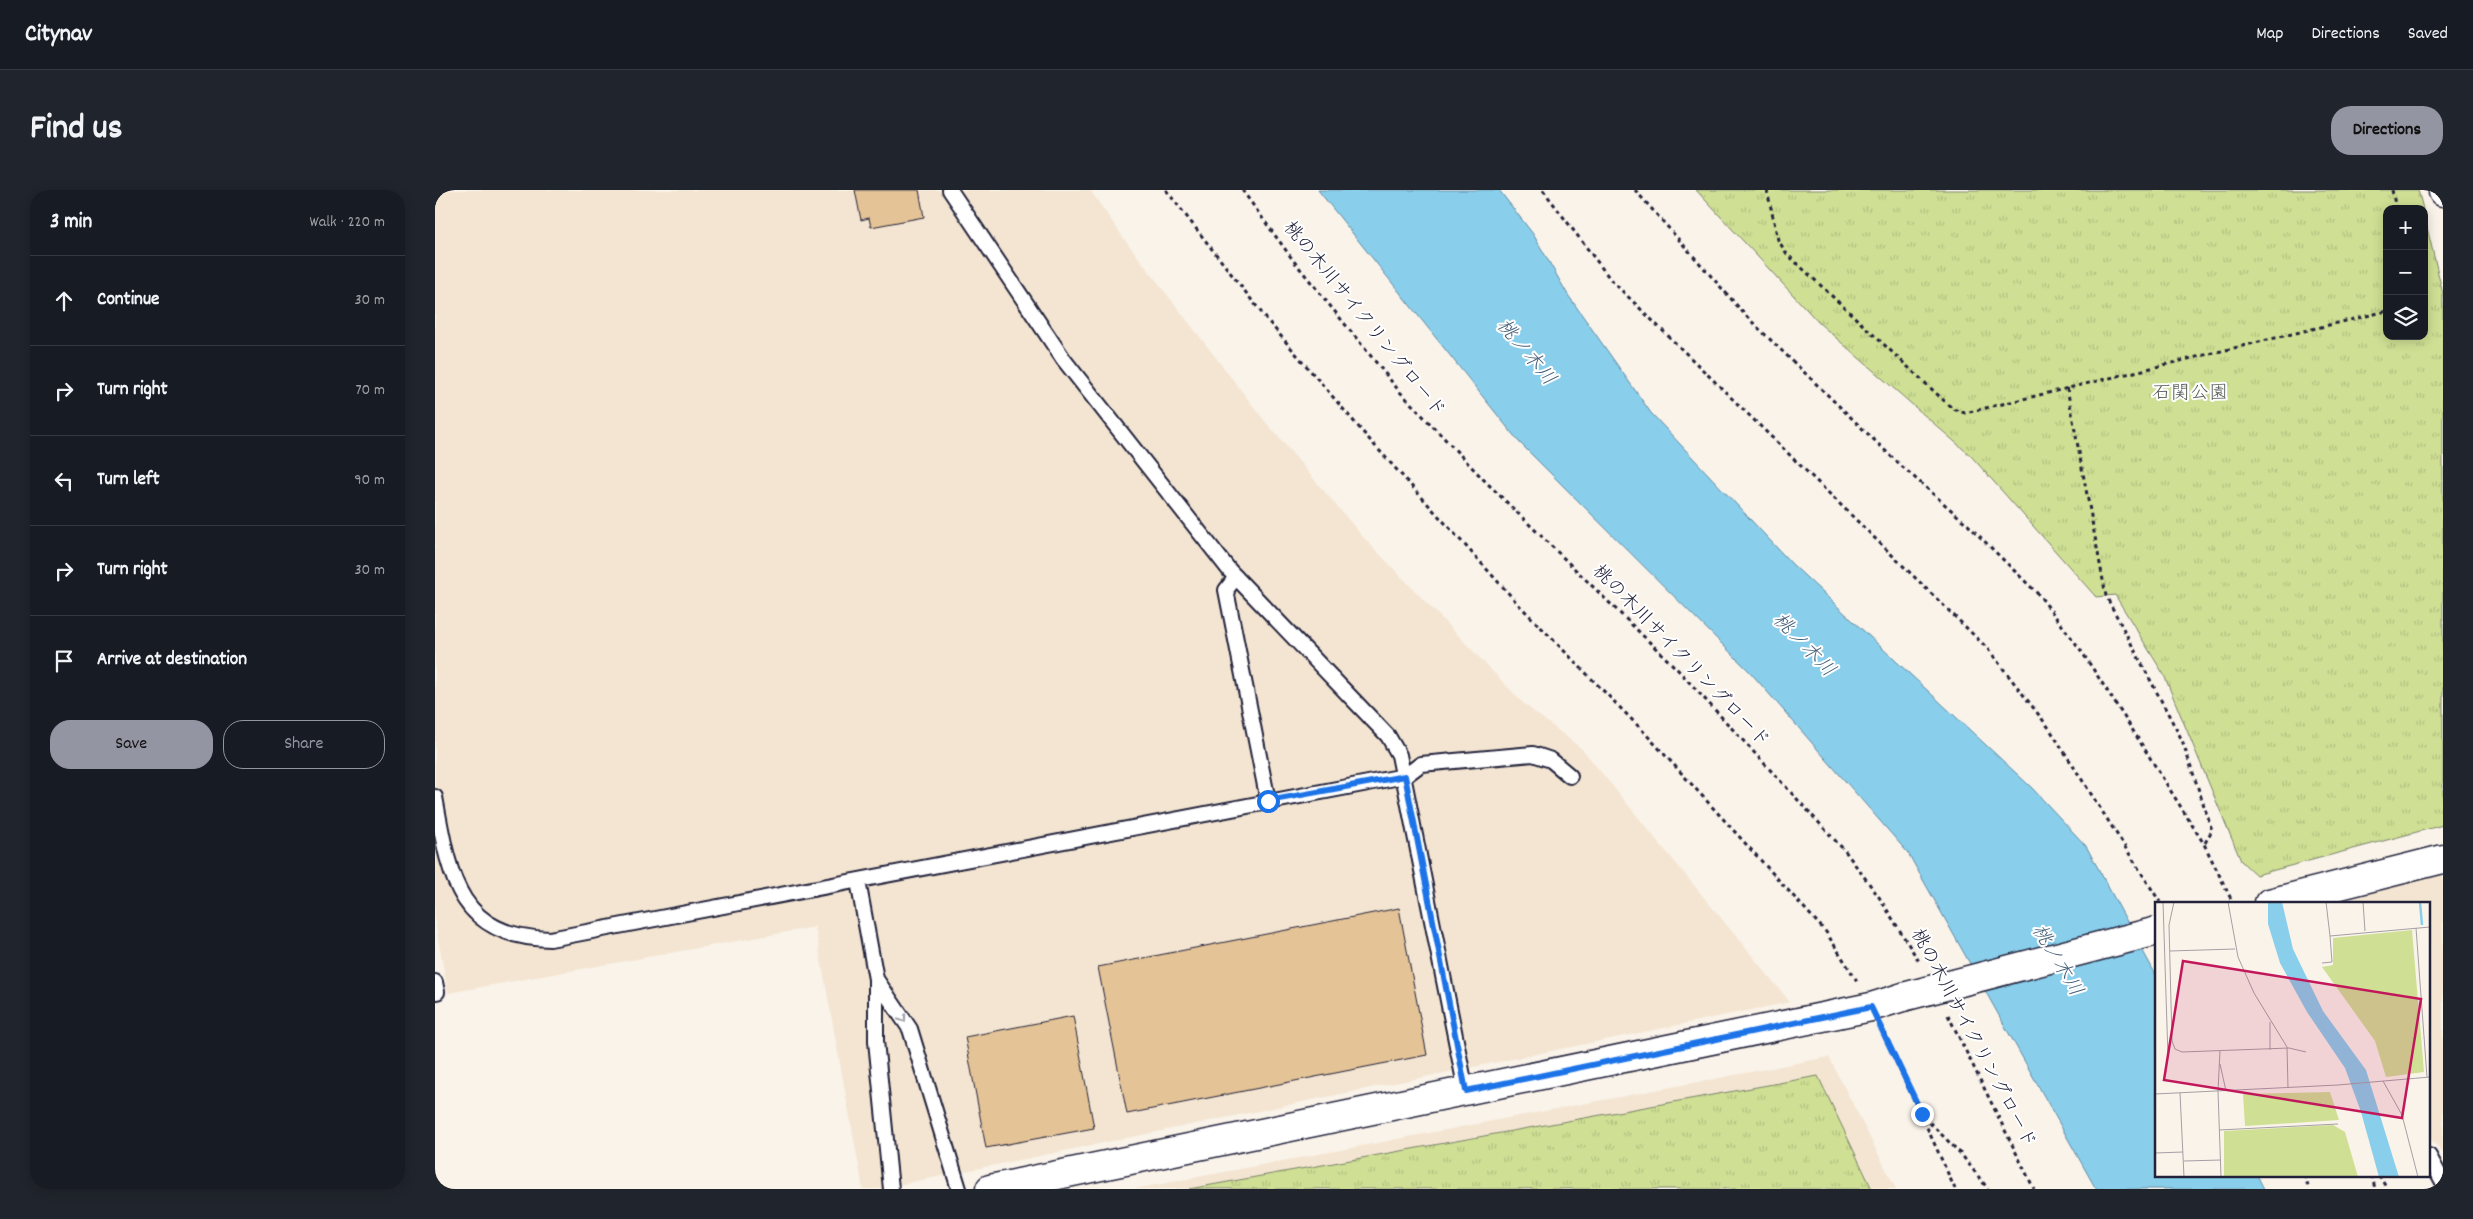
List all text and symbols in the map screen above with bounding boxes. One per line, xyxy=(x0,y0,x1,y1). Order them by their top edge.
text: Citynav xyxy=(25,18,92,52)
text: Map xyxy=(2256,22,2283,47)
text: Directions xyxy=(2311,22,2380,47)
text: Saved xyxy=(2408,22,2448,47)
text: Find us xyxy=(30,105,122,155)
button: Directions xyxy=(2331,106,2443,155)
map controls xyxy=(2383,205,2428,340)
button: + xyxy=(2383,205,2428,250)
text: 3 min xyxy=(50,208,92,238)
text: Walk · 220 m xyxy=(310,211,385,234)
street label: 桃の木川サイクリングロード xyxy=(1275,216,1451,424)
button: − xyxy=(2383,250,2428,295)
icon: ahead xyxy=(50,287,78,315)
text: Continue xyxy=(97,287,159,314)
text: 30 m xyxy=(355,289,385,312)
button: layers xyxy=(2383,295,2428,340)
water label: 桃ノ木川 xyxy=(1489,313,1561,393)
icon: right xyxy=(50,377,78,405)
text: Turn right xyxy=(97,377,168,404)
text: 70 m xyxy=(355,379,385,402)
park label: 石関公園 xyxy=(2152,381,2228,408)
icon: left xyxy=(50,467,78,495)
text: Turn left xyxy=(97,467,160,494)
text: 90 m xyxy=(354,469,385,492)
icon: right xyxy=(50,557,78,585)
text: Turn right xyxy=(97,557,168,584)
text: 30 m xyxy=(355,559,385,582)
street label: 桃の木川サイクリングロード xyxy=(1585,559,1775,755)
water label: 桃ノ木川 xyxy=(1765,608,1841,684)
icon: arrive xyxy=(50,647,78,675)
text: Arrive at destination xyxy=(97,647,247,674)
button: Save xyxy=(50,720,213,769)
button: Share xyxy=(223,720,385,769)
route start xyxy=(1257,790,1280,813)
inset map xyxy=(2155,902,2431,1176)
water label: 桃ノ木川 xyxy=(2023,920,2089,1002)
street label: 桃の木川サイクリングロード xyxy=(1903,924,2041,1154)
one-way arrow xyxy=(897,1013,906,1023)
route end xyxy=(1911,1103,1934,1126)

